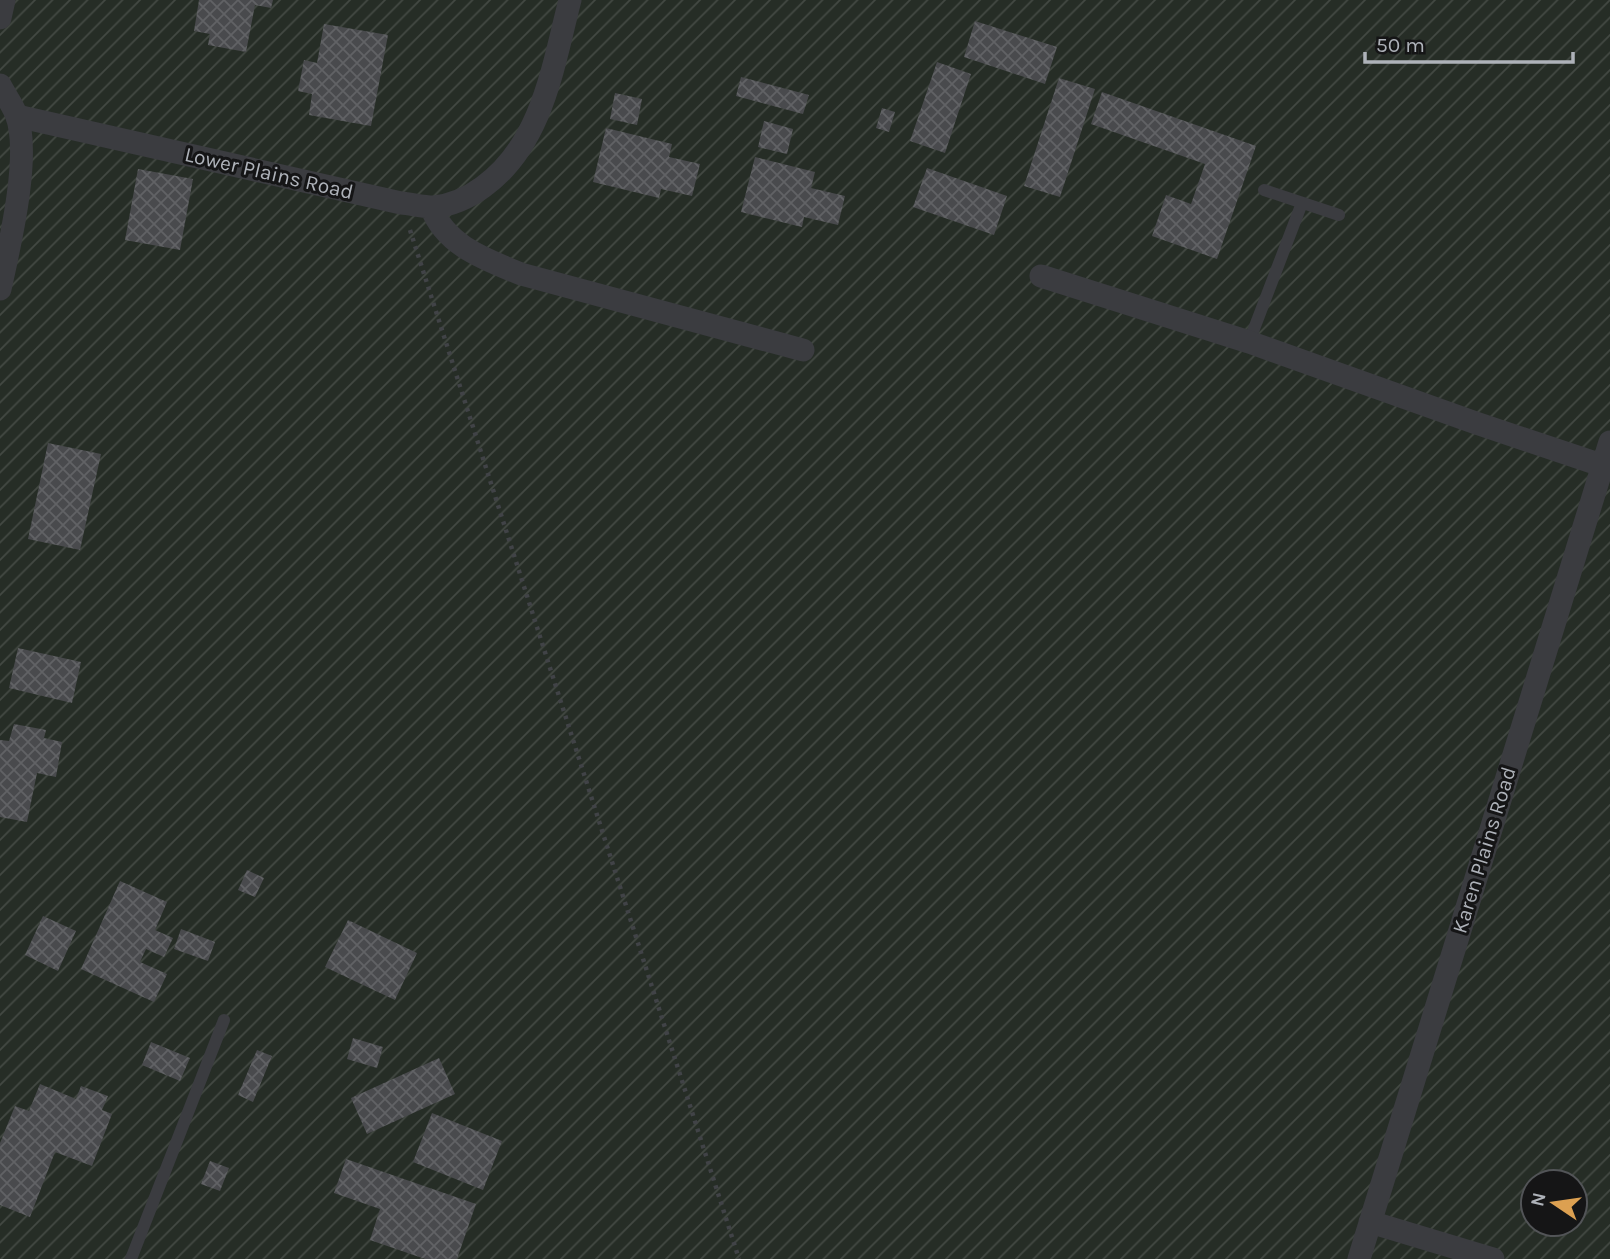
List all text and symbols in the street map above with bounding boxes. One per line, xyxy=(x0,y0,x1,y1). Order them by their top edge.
scale bar xyxy=(1365,21,1573,65)
text: 50 m xyxy=(1376,33,1425,57)
street label: Lower Plains Road xyxy=(182,142,356,204)
street label: Karen Plains Road xyxy=(1447,764,1521,936)
north arrow xyxy=(1519,1168,1589,1238)
text: N xyxy=(1526,1190,1551,1209)

